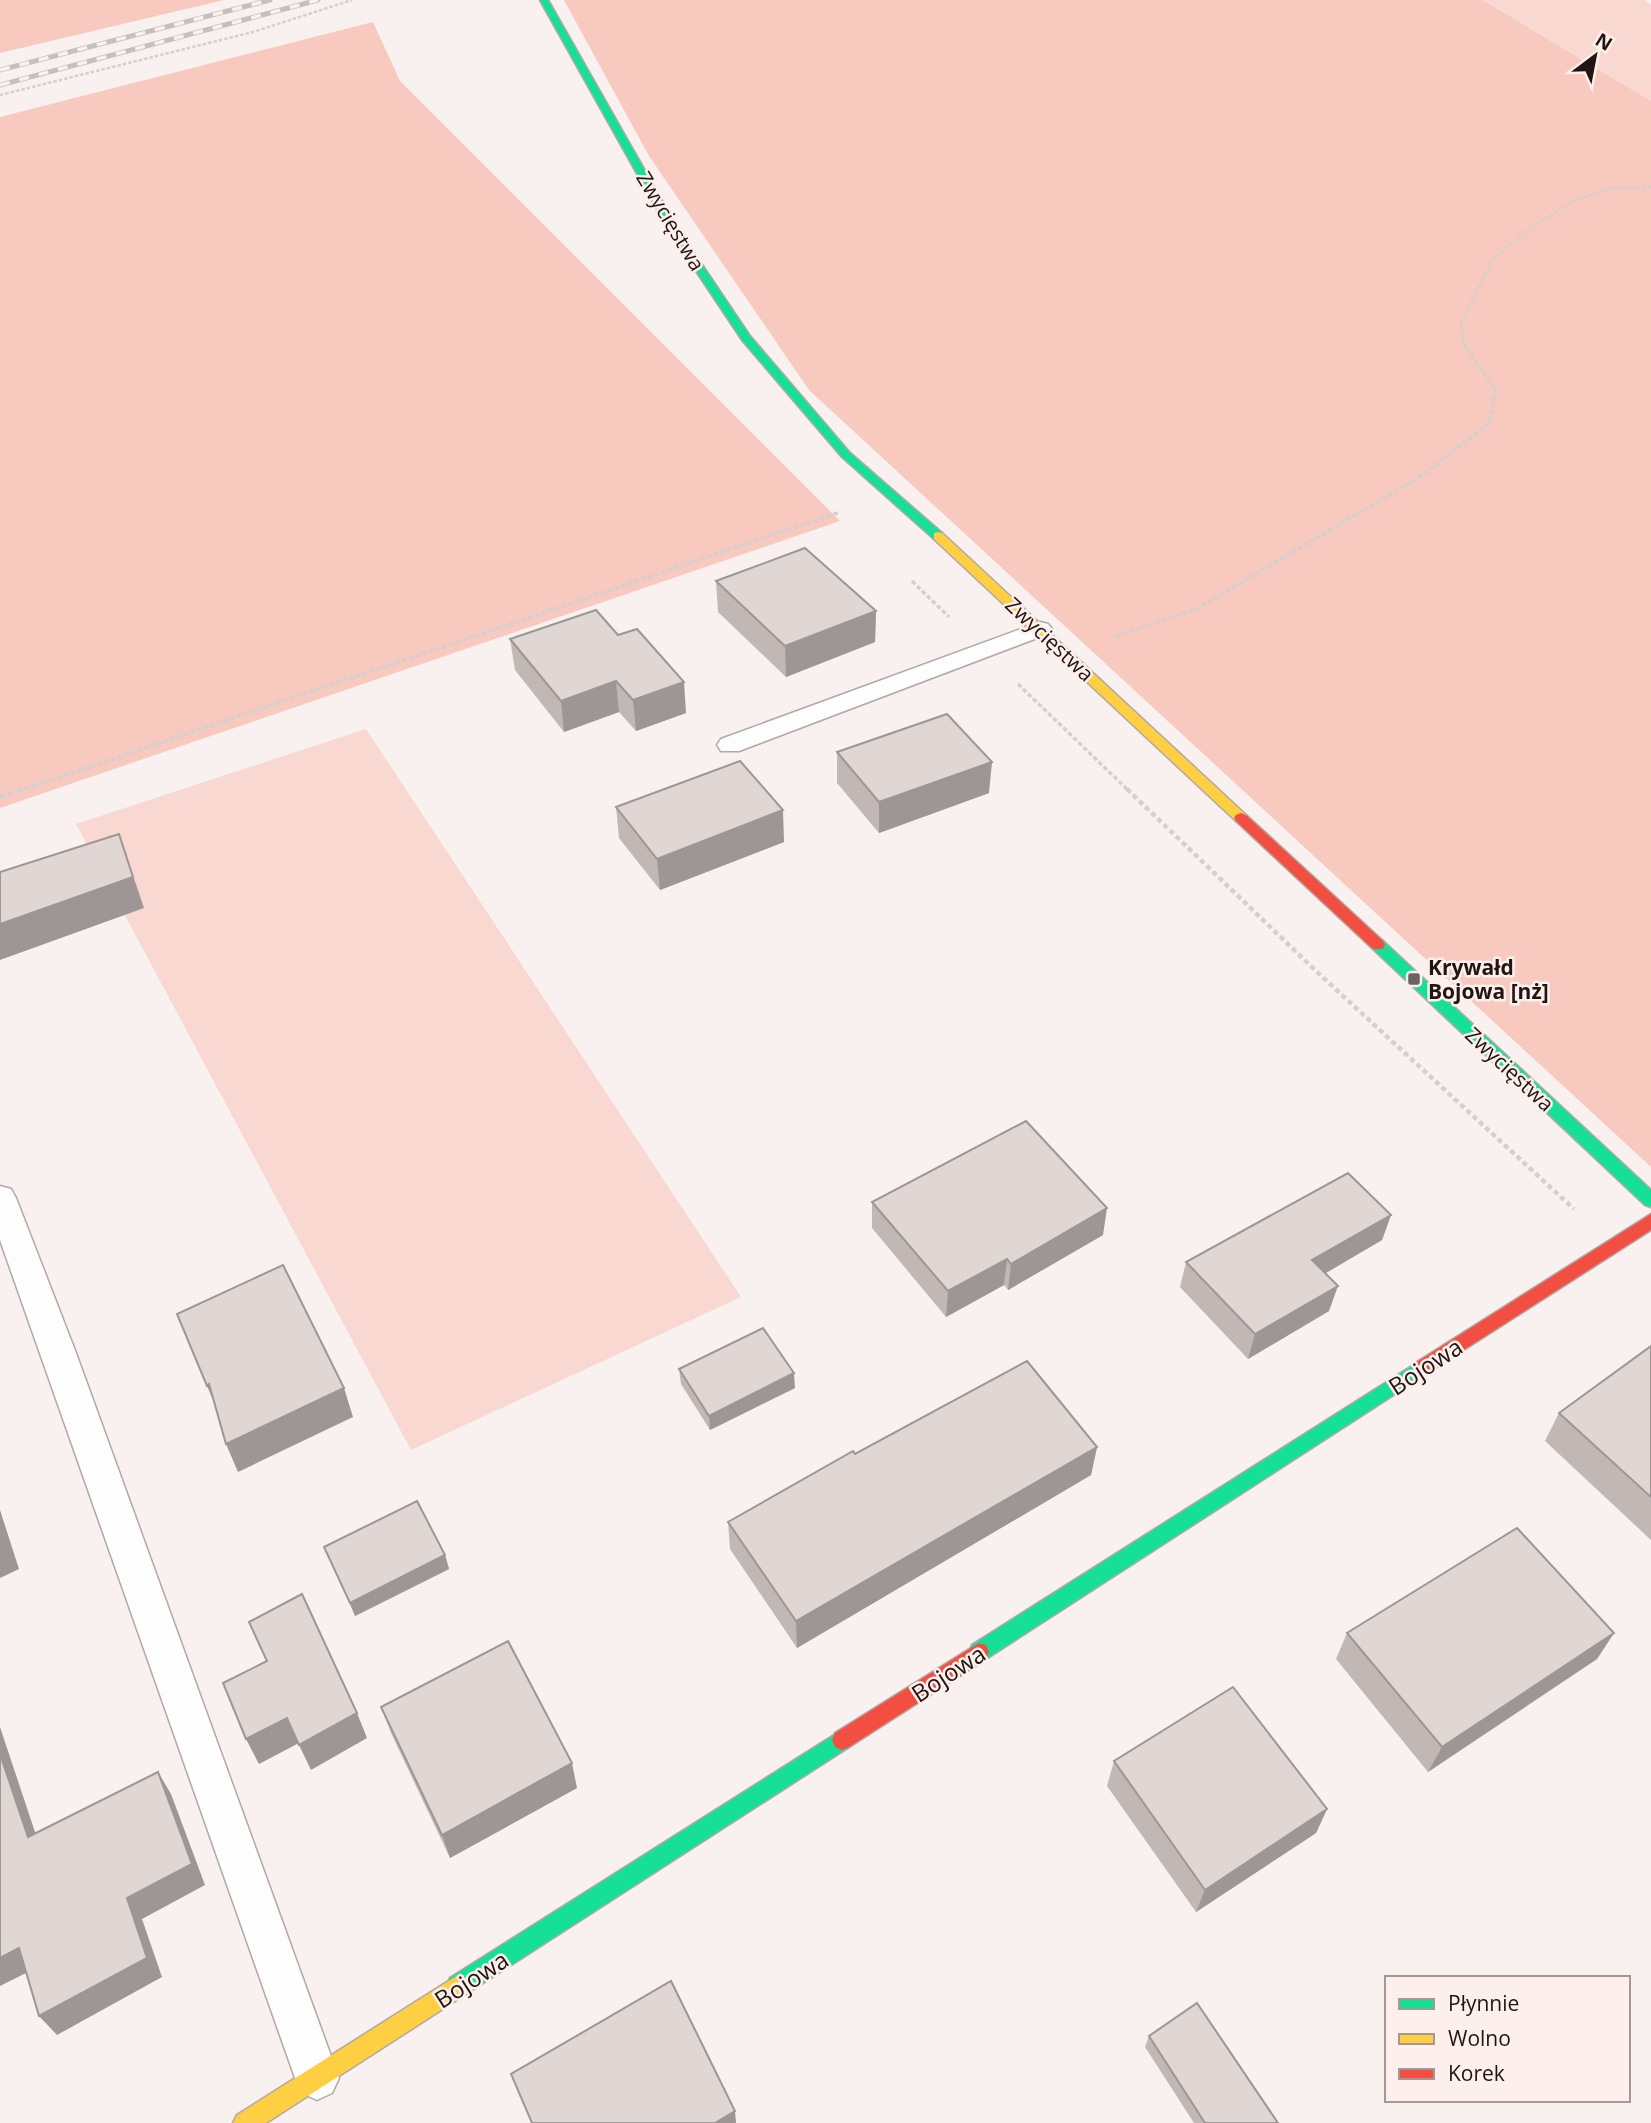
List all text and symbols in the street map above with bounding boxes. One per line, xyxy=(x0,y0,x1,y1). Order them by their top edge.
north arrow xyxy=(1560,21,1630,91)
text: N xyxy=(1591,26,1617,57)
street label: Zwycięstwa xyxy=(630,166,712,276)
street label: Zwycięstwa xyxy=(1000,591,1100,687)
place label: Krywałd Bojowa [nż] xyxy=(1428,953,1549,1005)
marker: Krywałd Bojowa [nż] xyxy=(1406,971,1422,987)
street label: Zwycięstwa xyxy=(1460,1021,1560,1117)
street label: Bojowa xyxy=(1381,1330,1469,1402)
street label: Bojowa xyxy=(904,1637,992,1709)
street label: Bojowa xyxy=(427,1943,515,2015)
legend xyxy=(1385,1976,1630,2102)
text: Płynnie xyxy=(1448,1989,1519,2017)
text: Wolno xyxy=(1448,2024,1511,2052)
text: Korek xyxy=(1448,2059,1505,2087)

